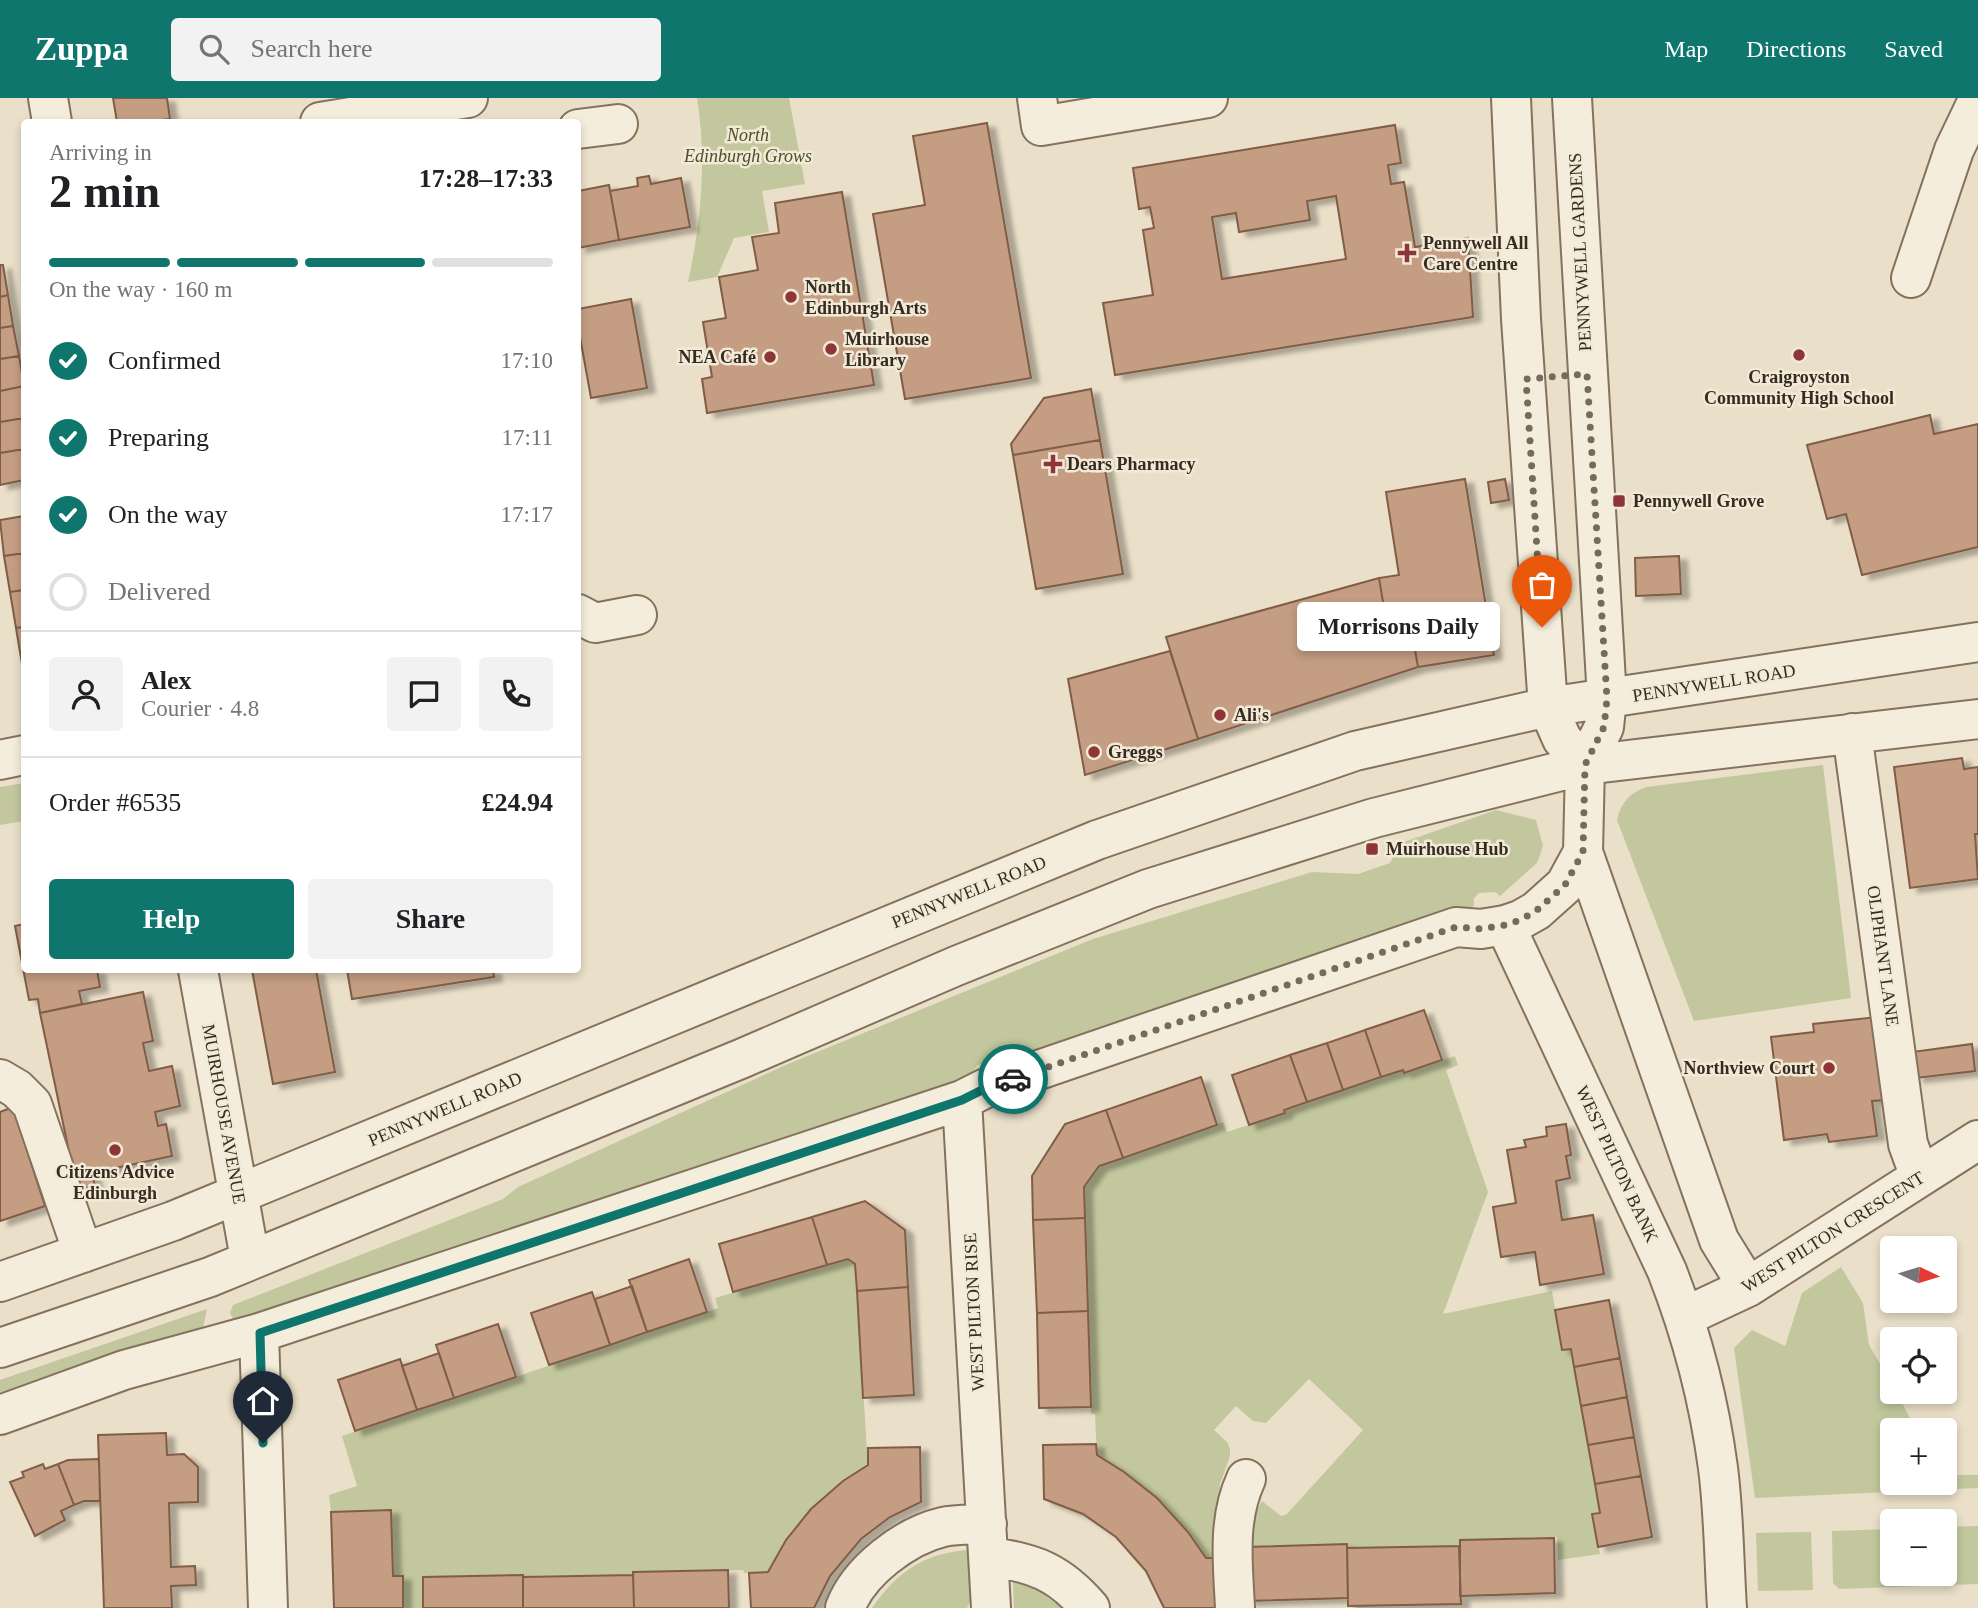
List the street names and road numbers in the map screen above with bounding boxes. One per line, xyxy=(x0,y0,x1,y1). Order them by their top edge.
street label: PENNYWELL GARDENS xyxy=(1565,152,1595,352)
street label: PENNYWELL ROAD xyxy=(1631,660,1797,706)
street label: PENNYWELL ROAD xyxy=(889,852,1049,932)
street label: OLIPHANT LANE xyxy=(1863,884,1903,1028)
street label: MUIRHOUSE AVENUE xyxy=(198,1023,250,1205)
street label: PENNYWELL ROAD xyxy=(365,1068,525,1150)
street label: WEST PILTON BANK xyxy=(1572,1082,1662,1246)
street label: WEST PILTON CRESCENT xyxy=(1738,1167,1928,1297)
street label: WEST PILTON RISE xyxy=(960,1232,988,1392)

